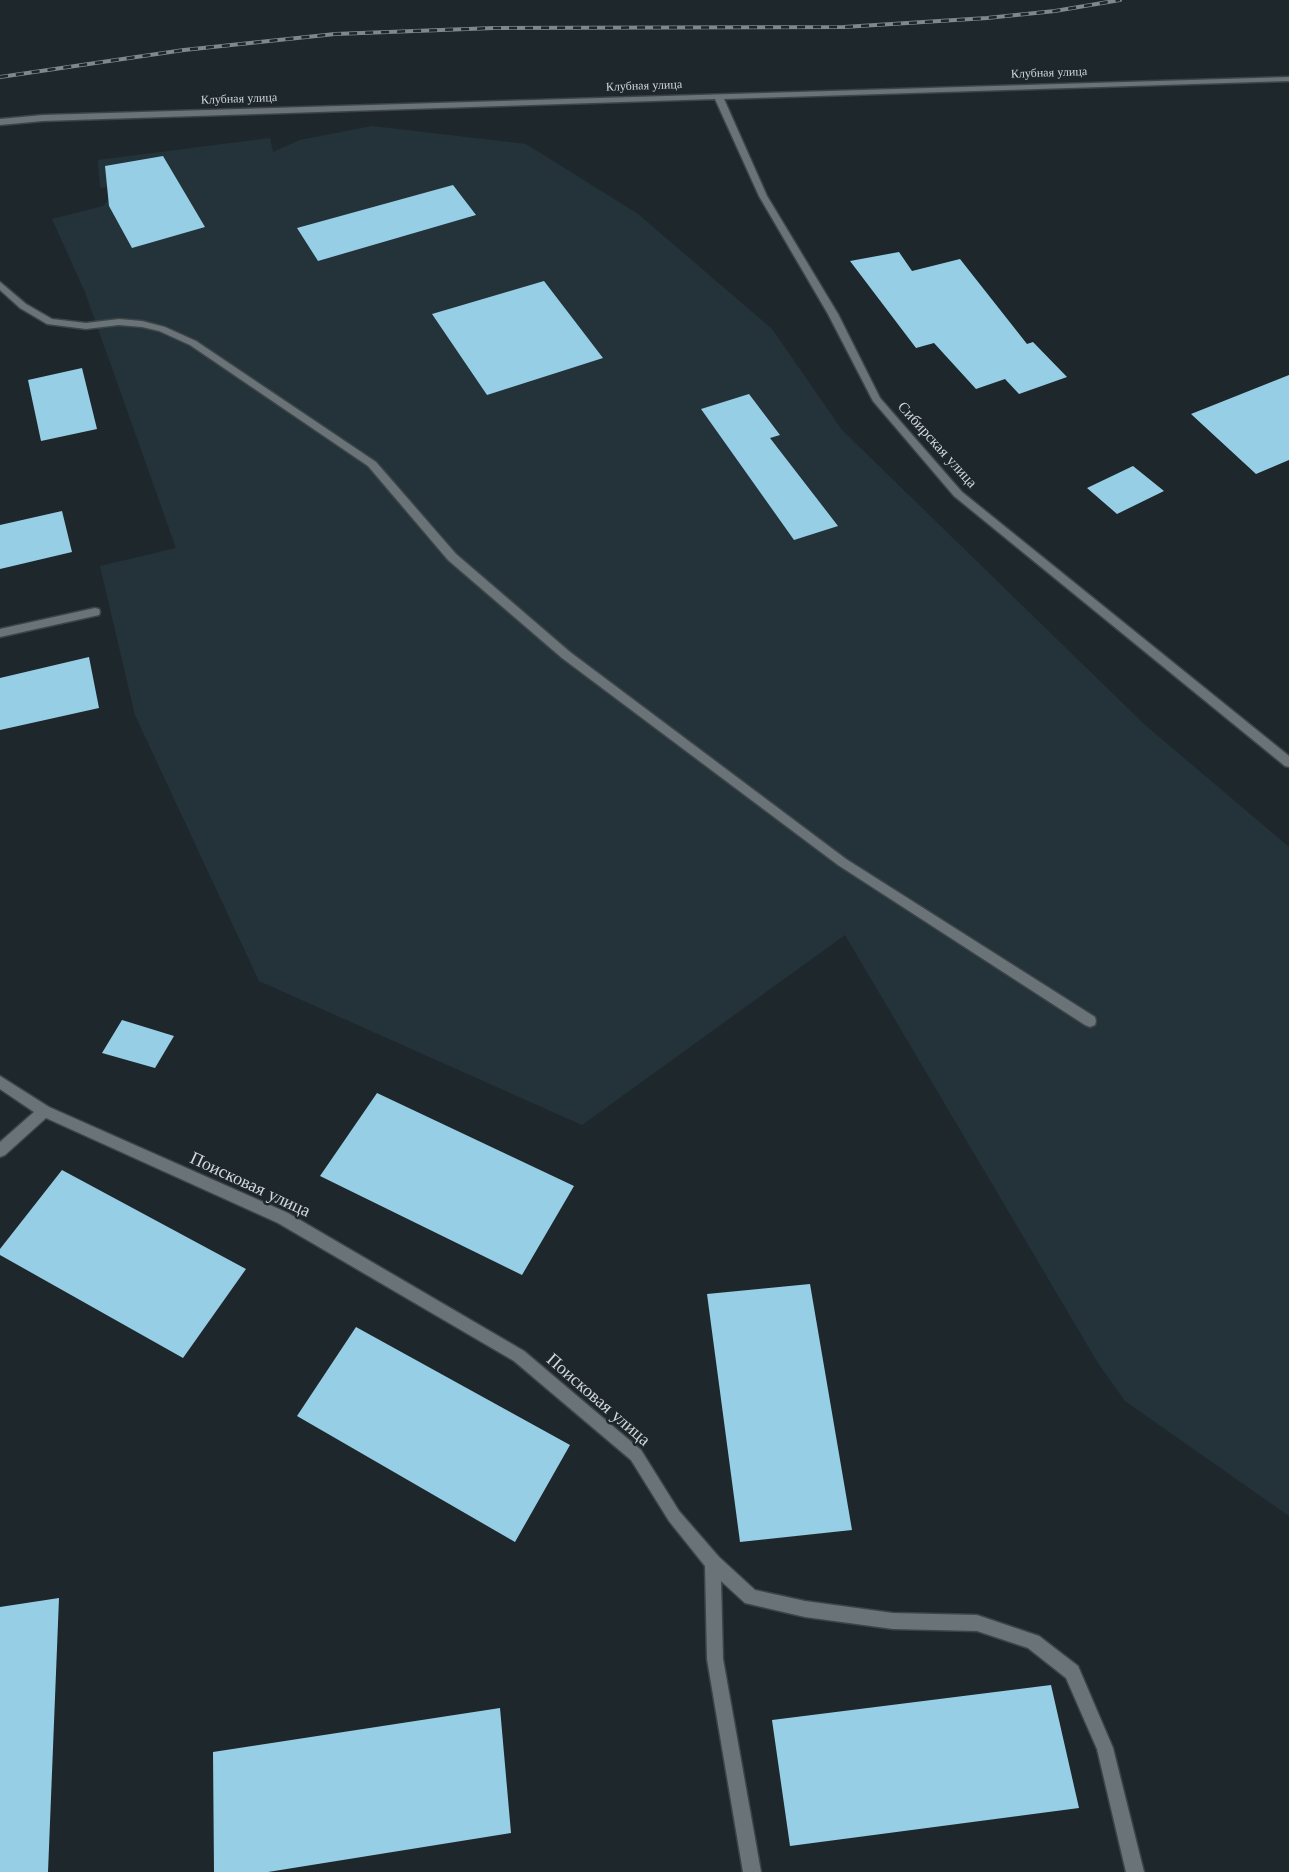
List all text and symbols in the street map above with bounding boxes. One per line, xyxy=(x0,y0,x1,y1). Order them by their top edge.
street label: Клубная улица xyxy=(1011,64,1087,82)
street label: Клубная улица xyxy=(606,77,682,95)
street label: Клубная улица xyxy=(201,90,277,108)
street label: Сибирская улица xyxy=(894,398,980,492)
street label: Поисковая улица xyxy=(186,1148,314,1222)
street label: Поисковая улица xyxy=(542,1349,654,1451)

